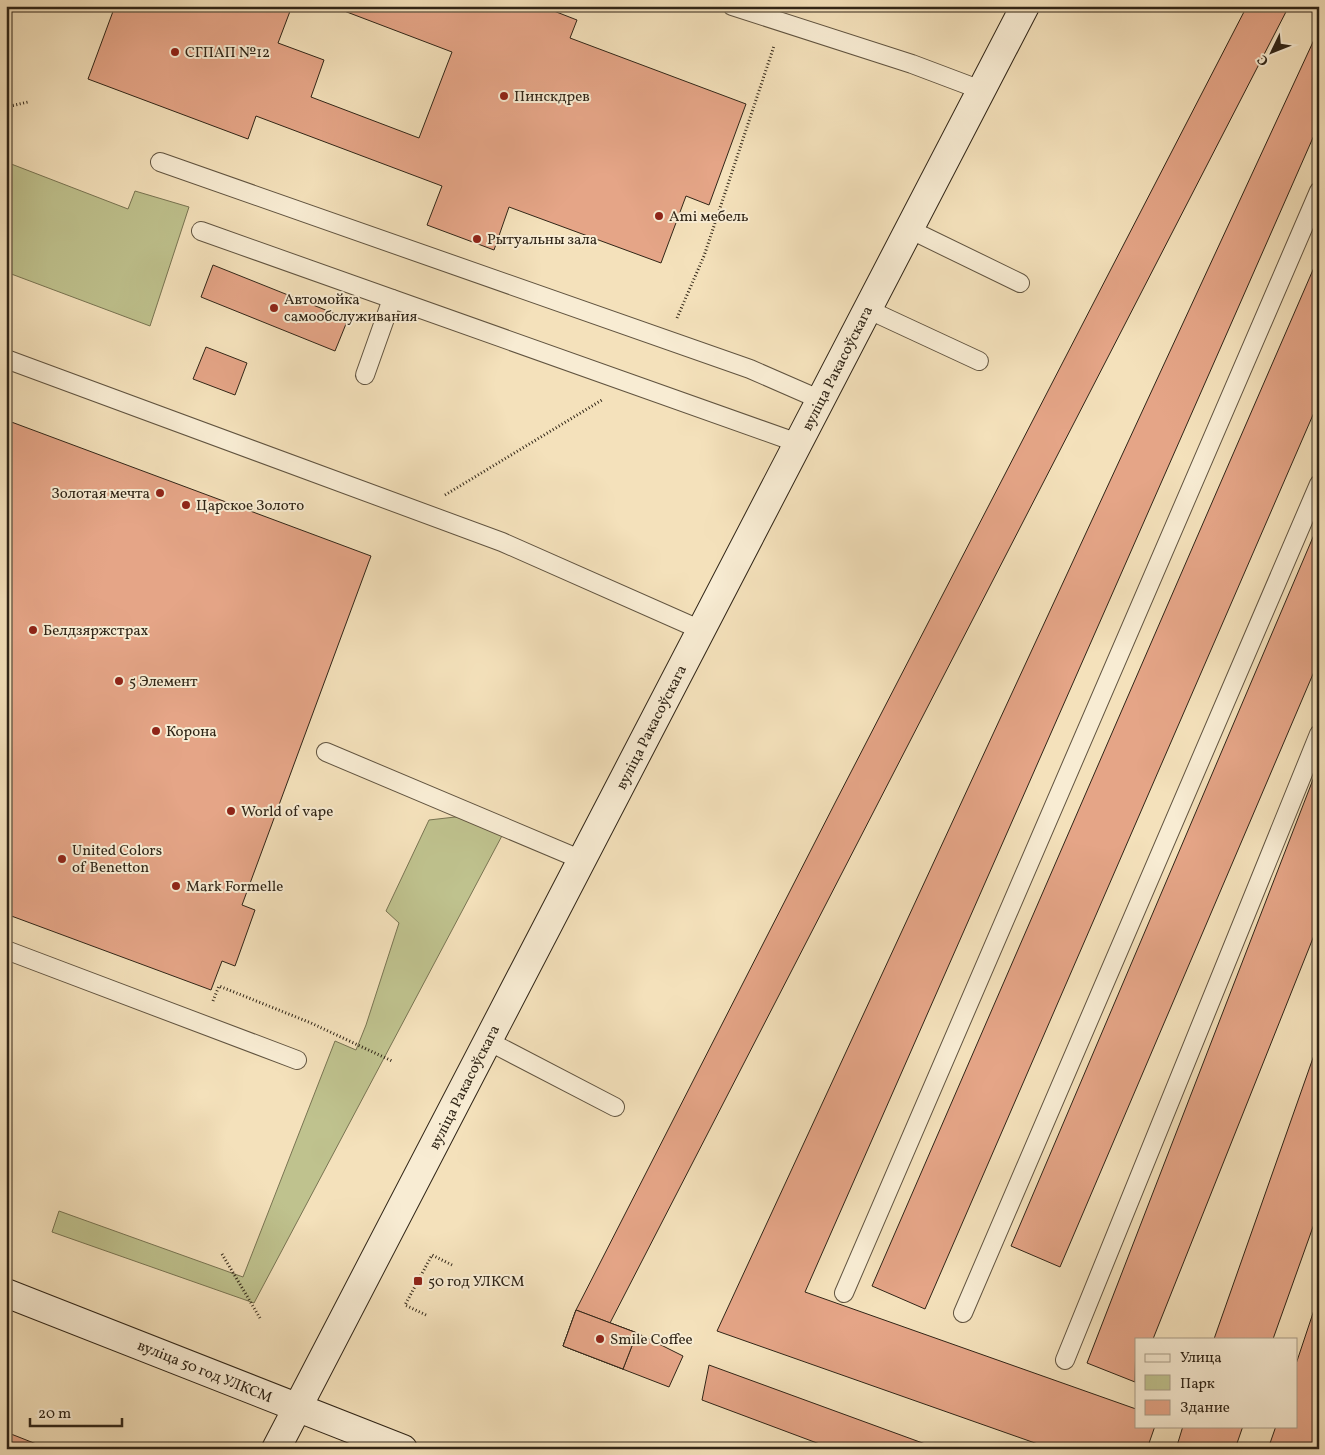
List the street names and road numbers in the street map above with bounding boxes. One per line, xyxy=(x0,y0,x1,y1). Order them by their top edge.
street label: вуліца Ракасоўскага xyxy=(798,303,879,435)
street label: вуліца Ракасоўскага xyxy=(612,662,693,794)
street label: вуліца Ракасоўскага xyxy=(425,1022,506,1154)
street label: вуліца 50 год УЛКСМ xyxy=(134,1336,275,1409)

